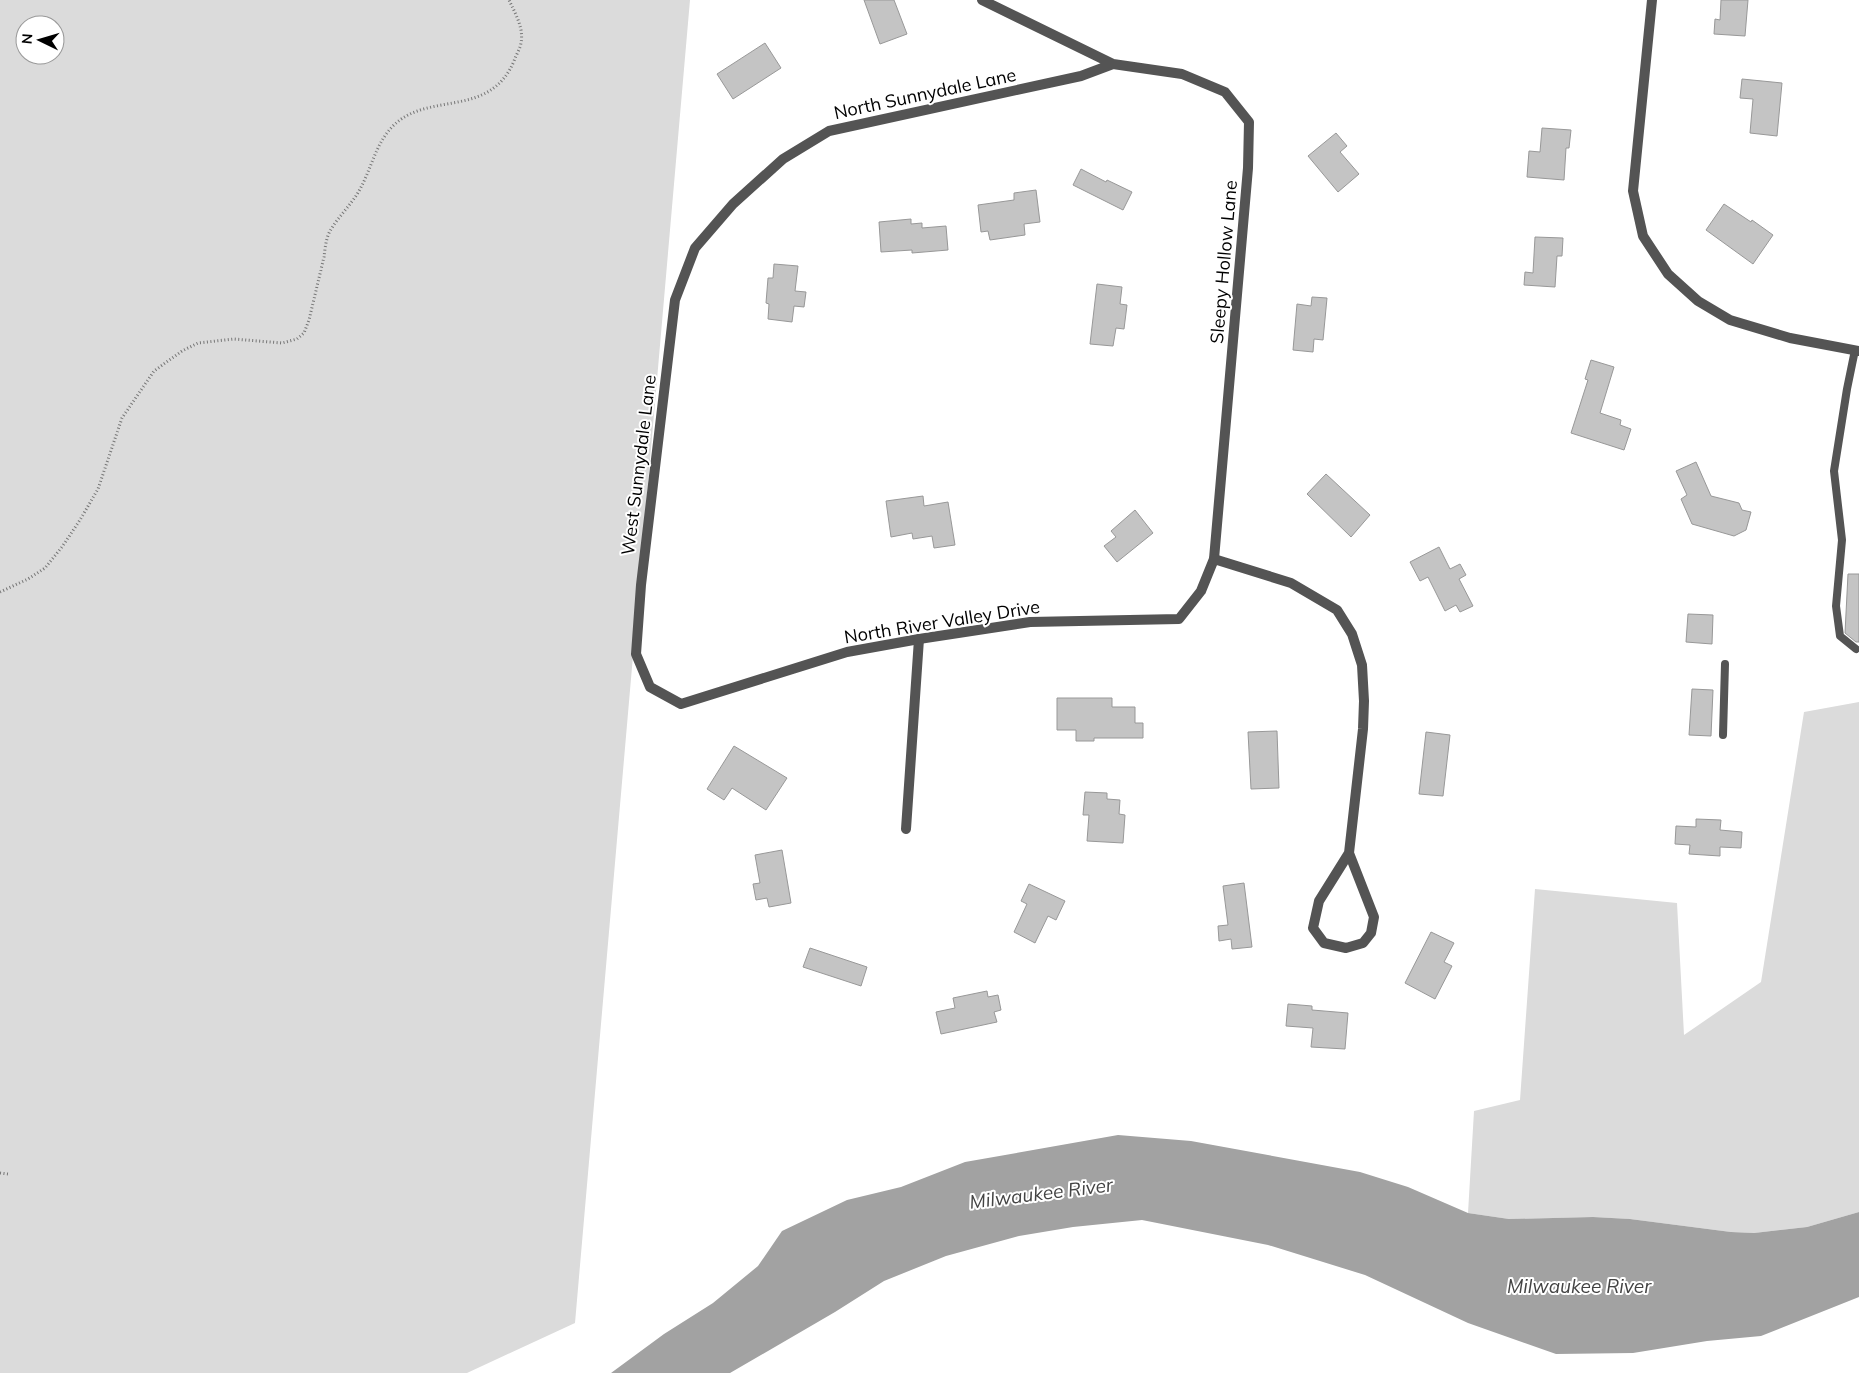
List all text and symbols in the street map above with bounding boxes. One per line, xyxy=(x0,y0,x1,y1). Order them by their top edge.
north arrow xyxy=(15,15,65,65)
text: N xyxy=(18,33,36,45)
street label: North Sunnydale Lane xyxy=(832,63,1018,124)
street label: Sleepy Hollow Lane xyxy=(1205,179,1242,345)
street label: West Sunnydale Lane xyxy=(616,373,661,557)
street label: North River Valley Drive xyxy=(842,595,1041,648)
water label: Milwaukee River xyxy=(968,1172,1115,1214)
water label: Milwaukee River xyxy=(1507,1274,1652,1298)

